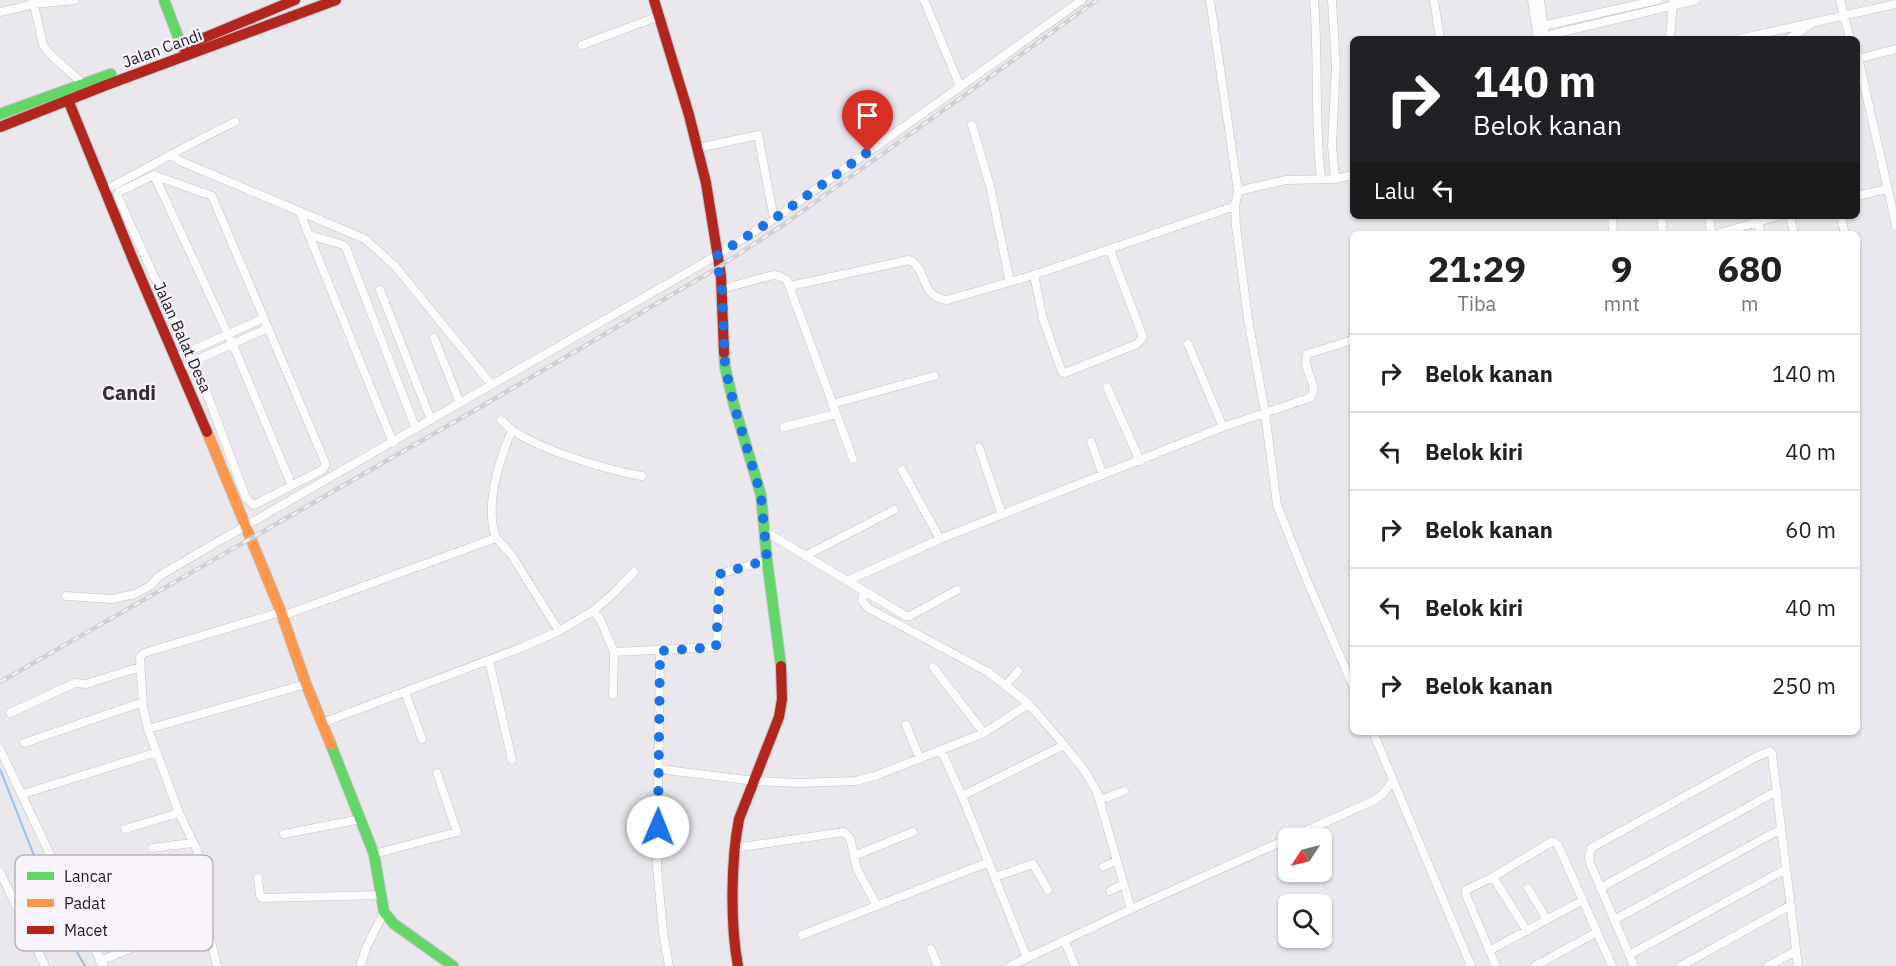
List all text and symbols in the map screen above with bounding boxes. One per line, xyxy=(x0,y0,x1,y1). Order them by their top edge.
street label: Jalan Candi xyxy=(119,24,205,72)
text: 140 m xyxy=(1473,54,1596,109)
icon: right xyxy=(1374,60,1452,138)
pin xyxy=(842,90,893,152)
icon: arrive xyxy=(851,99,884,132)
text: Belok kanan xyxy=(1473,107,1622,142)
icon: left xyxy=(1427,174,1460,207)
text: Lalu xyxy=(1374,176,1415,205)
text: 21:29 xyxy=(1428,245,1526,292)
text: 9 xyxy=(1611,245,1633,292)
text: 680 xyxy=(1717,245,1782,292)
street label: Jalan Balat Desa xyxy=(150,278,217,396)
text: Tiba xyxy=(1458,290,1496,317)
text: mnt xyxy=(1604,290,1640,317)
text: m xyxy=(1741,290,1759,317)
icon: right xyxy=(1374,357,1407,390)
text: Belok kanan xyxy=(1425,359,1553,388)
text: 140 m xyxy=(1772,359,1836,388)
district label: Candi xyxy=(102,379,156,406)
icon: left xyxy=(1374,435,1407,468)
text: Belok kiri xyxy=(1425,437,1523,466)
text: 40 m xyxy=(1785,437,1836,466)
icon: right xyxy=(1374,513,1407,546)
text: Belok kanan xyxy=(1425,515,1553,544)
text: 60 m xyxy=(1785,515,1836,544)
icon: left xyxy=(1374,591,1407,624)
text: Belok kiri xyxy=(1425,593,1523,622)
text: 40 m xyxy=(1785,593,1836,622)
icon: right xyxy=(1374,669,1407,702)
text: Belok kanan xyxy=(1425,671,1553,700)
text: 250 m xyxy=(1772,671,1836,700)
position arrow xyxy=(626,795,690,859)
north arrow xyxy=(1278,828,1332,882)
map controls xyxy=(1278,828,1332,948)
legend xyxy=(15,855,213,951)
text: Lancar xyxy=(64,866,112,886)
text: Padat xyxy=(64,893,106,913)
button: search xyxy=(1278,894,1332,948)
text: Macet xyxy=(64,920,108,940)

